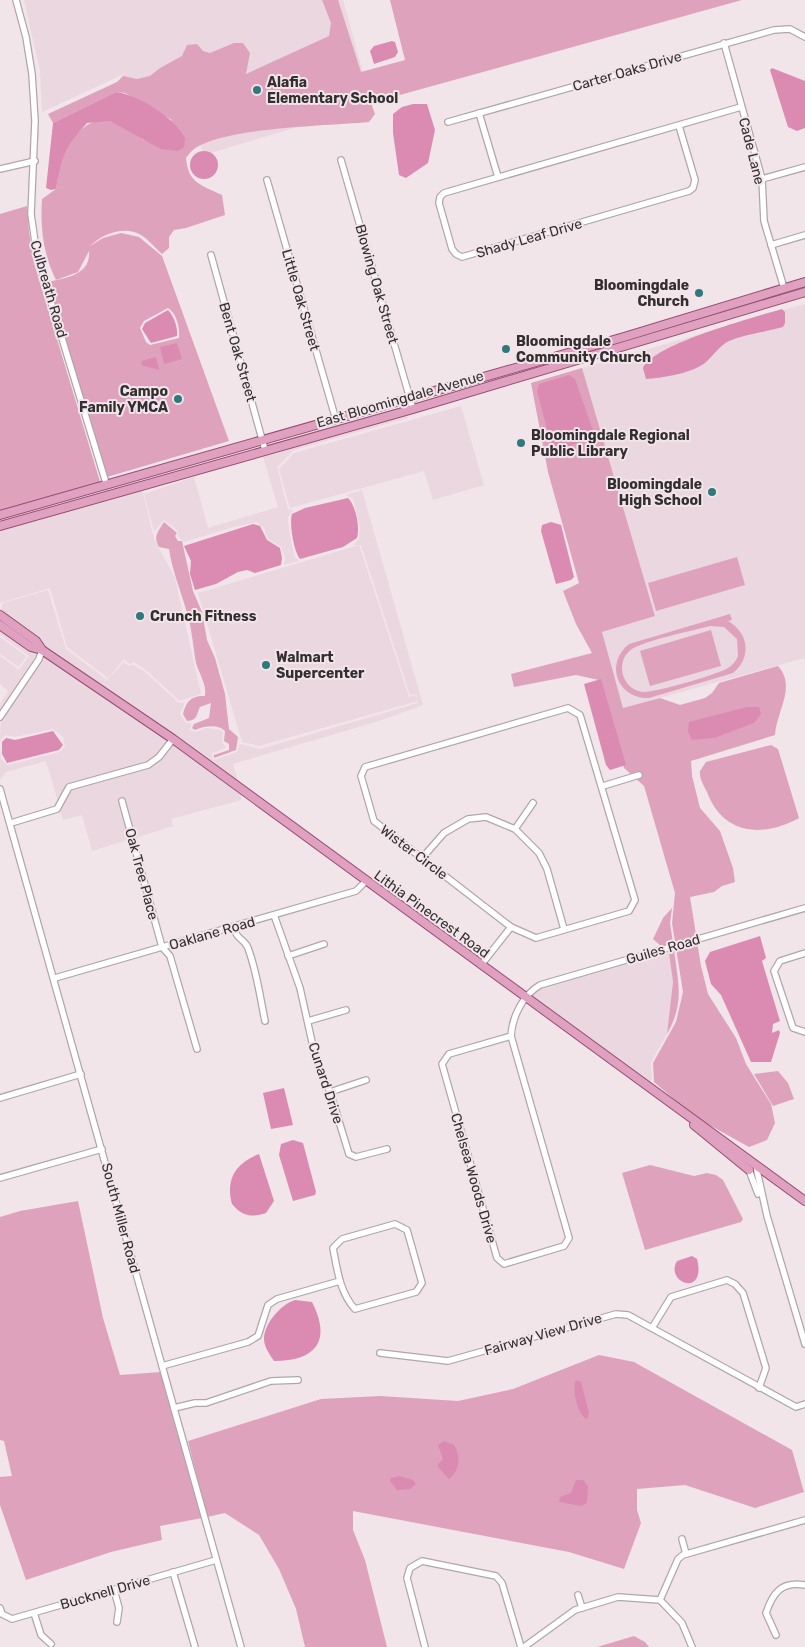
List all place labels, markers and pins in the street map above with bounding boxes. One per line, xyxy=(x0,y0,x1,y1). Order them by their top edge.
place label: Alafia Elementary School xyxy=(267,74,398,107)
marker: Alafia Elementary School xyxy=(251,84,263,96)
place label: Bloomingdale Church xyxy=(594,277,689,310)
marker: Bloomingdale Church xyxy=(693,287,705,299)
place label: Bloomingdale Community Church xyxy=(516,333,651,366)
marker: Bloomingdale Community Church xyxy=(500,343,512,355)
place label: Campo Family YMCA xyxy=(79,383,168,416)
marker: Campo Family YMCA xyxy=(172,393,184,405)
place label: Bloomingdale Regional Public Library xyxy=(531,427,690,460)
marker: Bloomingdale Regional Public Library xyxy=(515,437,527,449)
place label: Bloomingdale High School xyxy=(607,476,702,509)
marker: Bloomingdale High School xyxy=(706,486,718,498)
place label: Crunch Fitness xyxy=(150,608,257,625)
marker: Crunch Fitness xyxy=(134,610,146,622)
place label: Walmart Supercenter xyxy=(276,649,365,682)
marker: Walmart Supercenter xyxy=(260,659,272,671)

